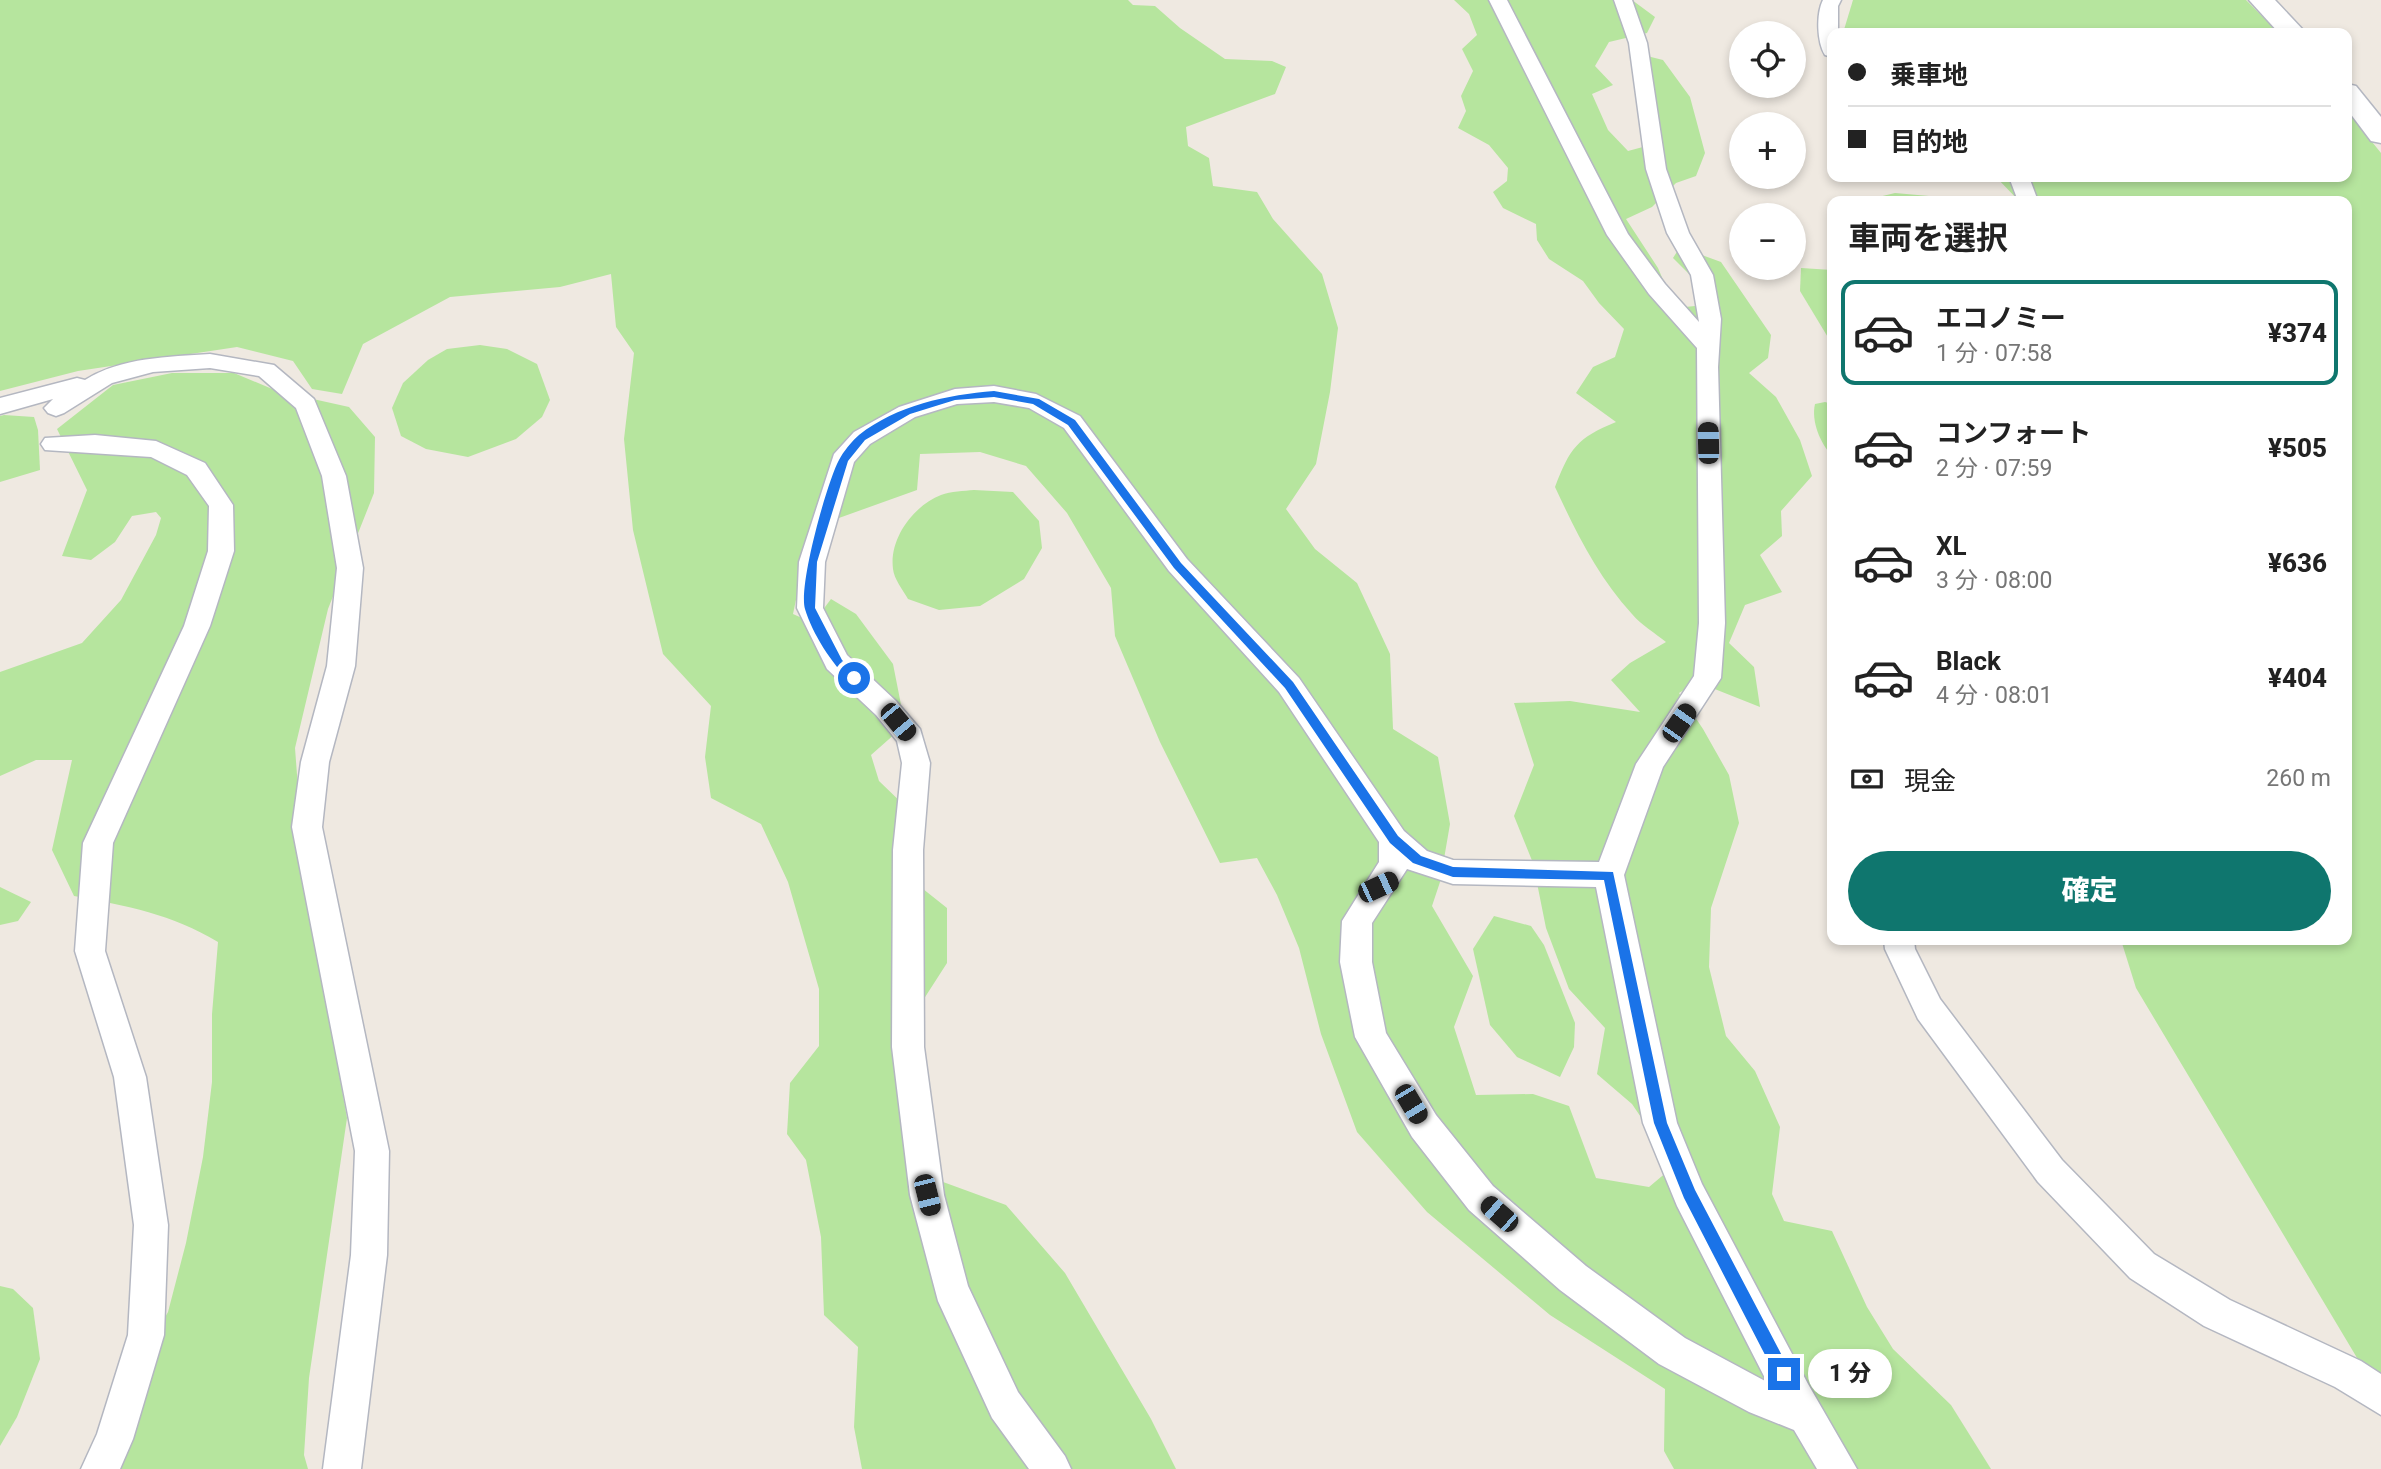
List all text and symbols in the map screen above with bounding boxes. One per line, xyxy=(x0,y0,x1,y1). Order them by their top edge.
map controls xyxy=(1729,21,1806,280)
button: locate xyxy=(1729,21,1806,98)
text: 乗車地 xyxy=(1890,60,1968,90)
button: + xyxy=(1729,112,1806,189)
text: 目的地 xyxy=(1890,127,1968,157)
button: − xyxy=(1729,203,1806,280)
text: 車両を選択 xyxy=(1848,219,2008,257)
icon: car xyxy=(1852,301,1915,364)
text: エコノミー xyxy=(1936,303,2066,333)
text: ¥374 xyxy=(2268,318,2327,348)
text: 1 分 · 07:58 xyxy=(1936,340,2052,367)
icon: car xyxy=(1852,416,1915,479)
text: コンフォート xyxy=(1936,418,2091,448)
car xyxy=(1698,422,1719,464)
text: ¥505 xyxy=(2268,433,2327,463)
text: 2 分 · 07:59 xyxy=(1936,455,2052,482)
icon: car xyxy=(1852,531,1915,594)
text: XL xyxy=(1936,531,1967,561)
text: ¥636 xyxy=(2268,548,2327,578)
text: 3 分 · 08:00 xyxy=(1936,567,2052,594)
icon: car xyxy=(1852,646,1915,709)
text: Black xyxy=(1936,646,2001,676)
route start xyxy=(838,662,870,694)
text: ¥404 xyxy=(2268,663,2327,693)
text: 4 分 · 08:01 xyxy=(1936,682,2052,709)
car xyxy=(877,699,920,745)
car xyxy=(1659,700,1700,746)
icon: cash xyxy=(1848,760,1886,798)
text: 260 m xyxy=(2266,765,2331,792)
text: 現金 xyxy=(1904,766,1956,796)
button: 確定 xyxy=(1848,851,2331,931)
car xyxy=(1355,869,1402,905)
car xyxy=(1392,1081,1431,1127)
car xyxy=(912,1172,943,1218)
car xyxy=(1477,1192,1522,1236)
callout: 1 分 xyxy=(1809,1350,1893,1398)
route end xyxy=(1768,1358,1800,1390)
text: 1 分 xyxy=(1829,1360,1871,1387)

